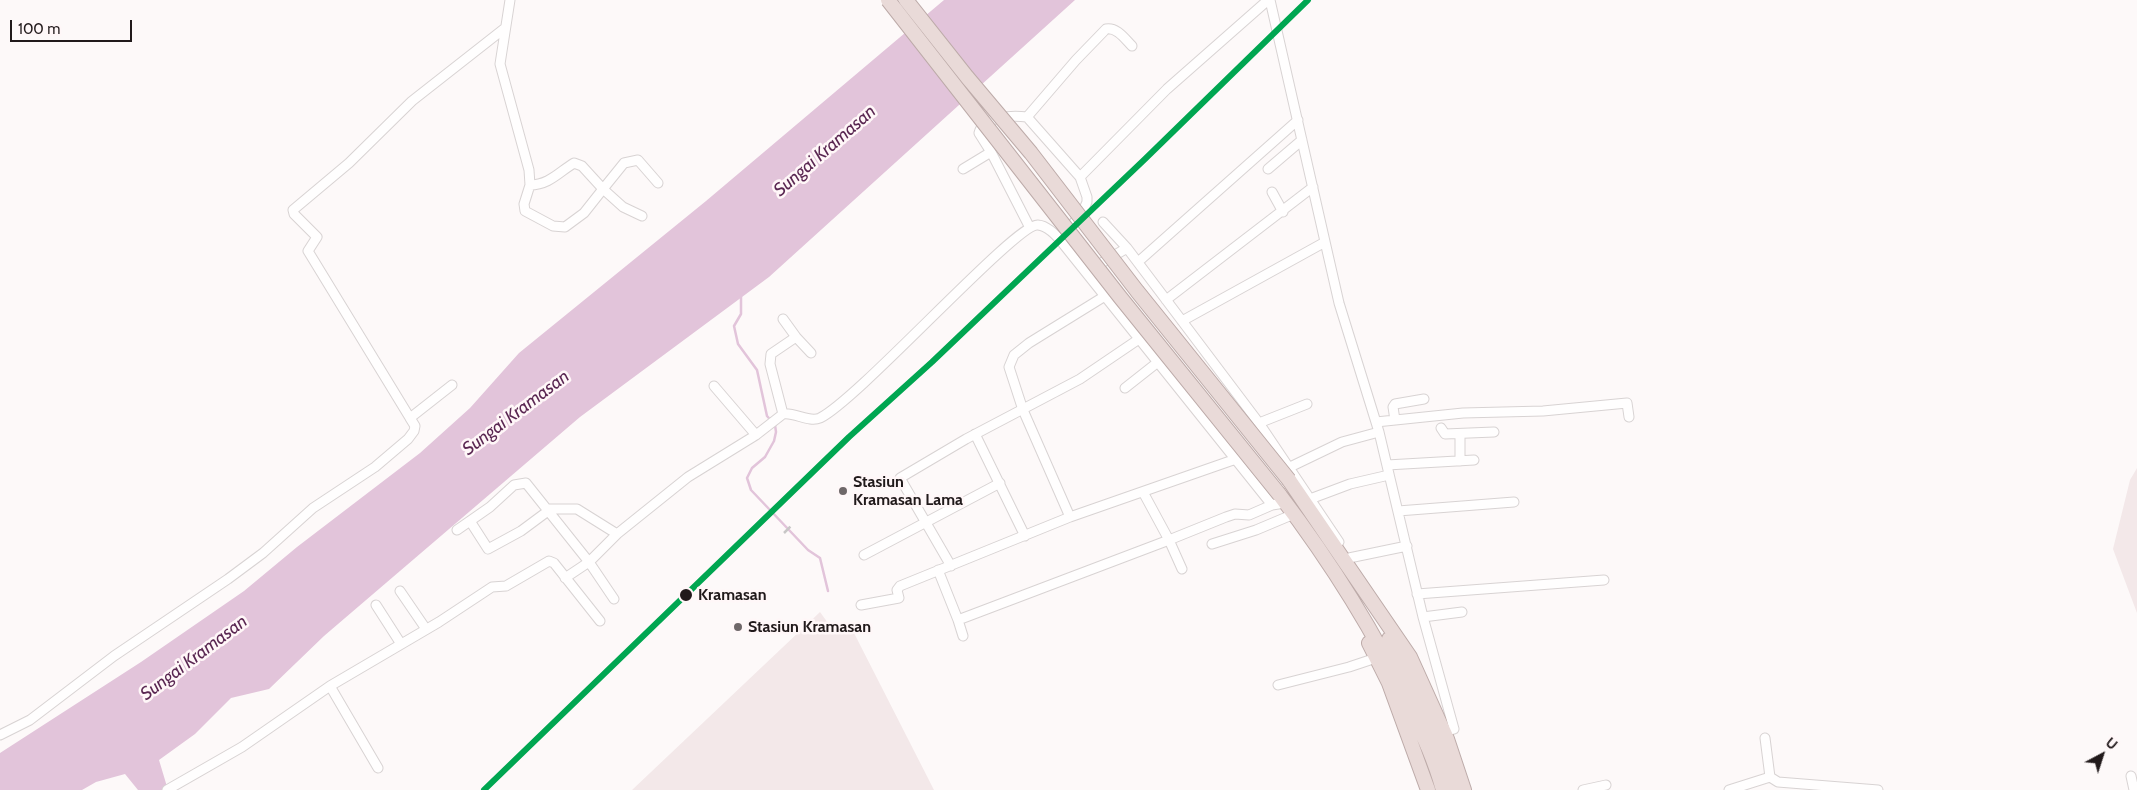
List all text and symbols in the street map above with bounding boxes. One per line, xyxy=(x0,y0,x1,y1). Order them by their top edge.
scale bar xyxy=(12,10,135,42)
text: 100 m xyxy=(18,20,60,38)
water label: Sungai Kramasan xyxy=(770,101,880,201)
water label: Sungai Kramasan xyxy=(458,366,574,460)
place label: Stasiun Kramasan Lama xyxy=(853,472,963,510)
marker: Stasiun Kramasan Lama xyxy=(837,485,849,497)
place label: Kramasan xyxy=(698,585,767,605)
marker: Kramasan xyxy=(678,587,694,603)
water label: Sungai Kramasan xyxy=(136,611,252,705)
place label: Stasiun Kramasan xyxy=(748,617,871,637)
marker: Stasiun Kramasan xyxy=(732,621,744,633)
north arrow xyxy=(2077,730,2127,780)
text: U xyxy=(2102,733,2121,754)

